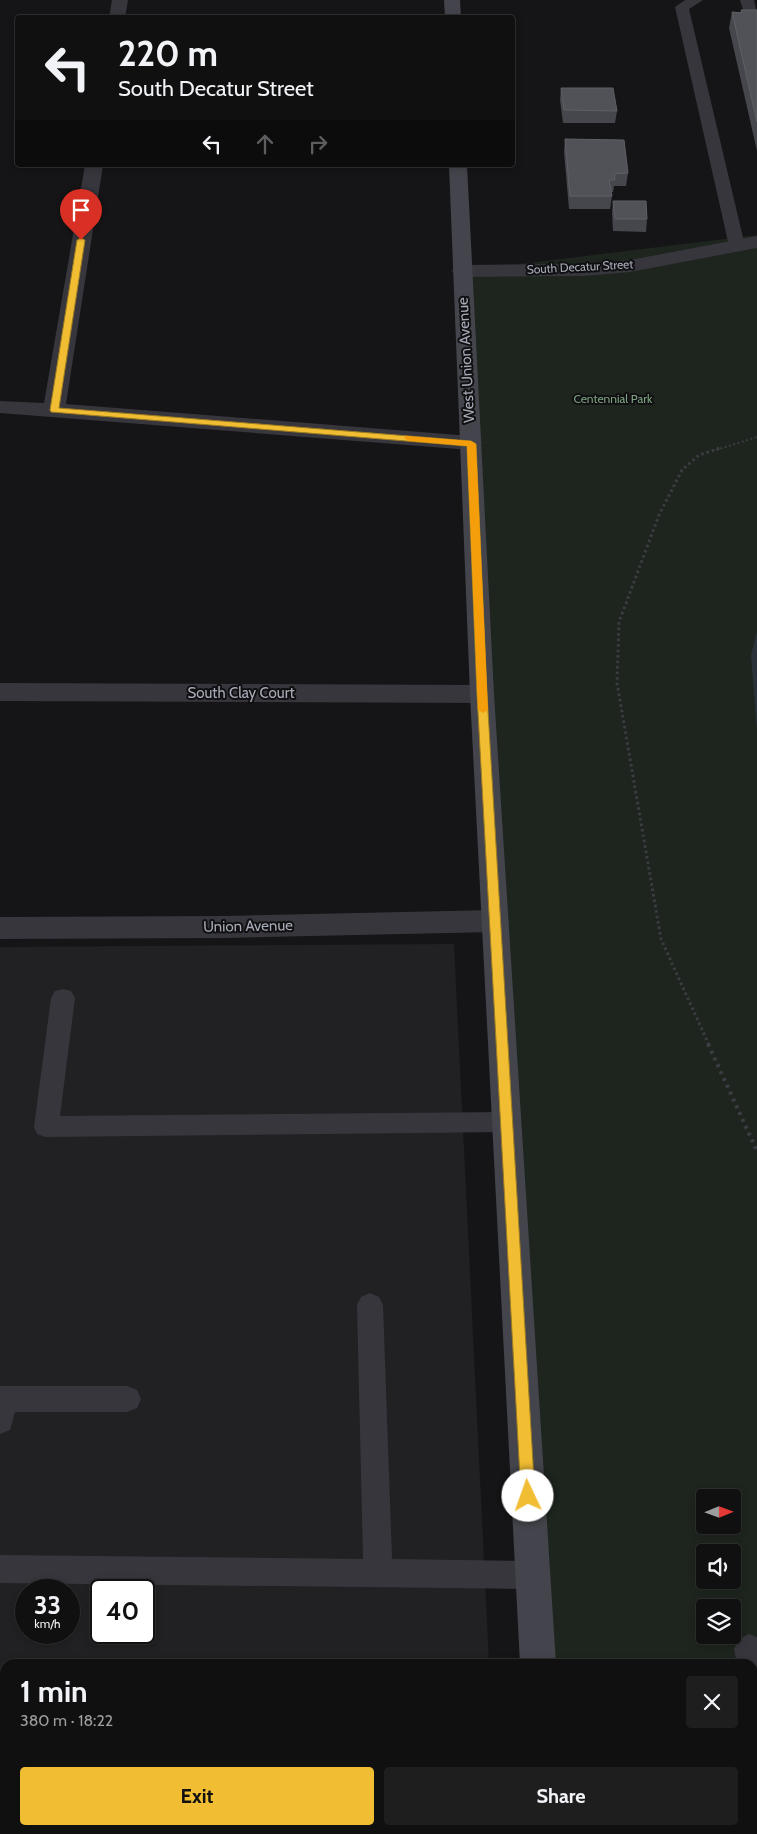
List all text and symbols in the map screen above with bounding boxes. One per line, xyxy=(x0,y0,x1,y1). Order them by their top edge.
text: 220 m xyxy=(118,32,218,75)
icon: left xyxy=(35,35,100,100)
text: South Decatur Street xyxy=(118,75,314,102)
icon: left xyxy=(198,130,226,158)
icon: ahead xyxy=(251,130,279,158)
icon: right xyxy=(304,130,332,158)
pin xyxy=(60,189,102,240)
icon: arrive xyxy=(67,196,95,224)
street label: South Decatur Street xyxy=(526,256,634,277)
street label: West Union Avenue xyxy=(454,296,478,423)
park label: Centennial Park xyxy=(574,391,653,406)
street label: South Clay Court xyxy=(188,684,295,702)
street label: Union Avenue xyxy=(203,916,293,936)
position arrow xyxy=(501,1469,553,1521)
north arrow xyxy=(696,1489,741,1534)
map controls xyxy=(696,1489,741,1644)
button: sound xyxy=(696,1544,741,1589)
speed limit sign: 40 xyxy=(90,1579,155,1644)
text: 33 xyxy=(34,1590,61,1620)
button: layers xyxy=(696,1599,741,1644)
text: km/h xyxy=(34,1616,61,1631)
text: 1 min xyxy=(20,1673,88,1710)
button: close xyxy=(686,1676,738,1728)
text: 380 m · 18:22 xyxy=(20,1711,113,1730)
button: Exit xyxy=(20,1767,374,1825)
button: Share xyxy=(384,1767,738,1825)

